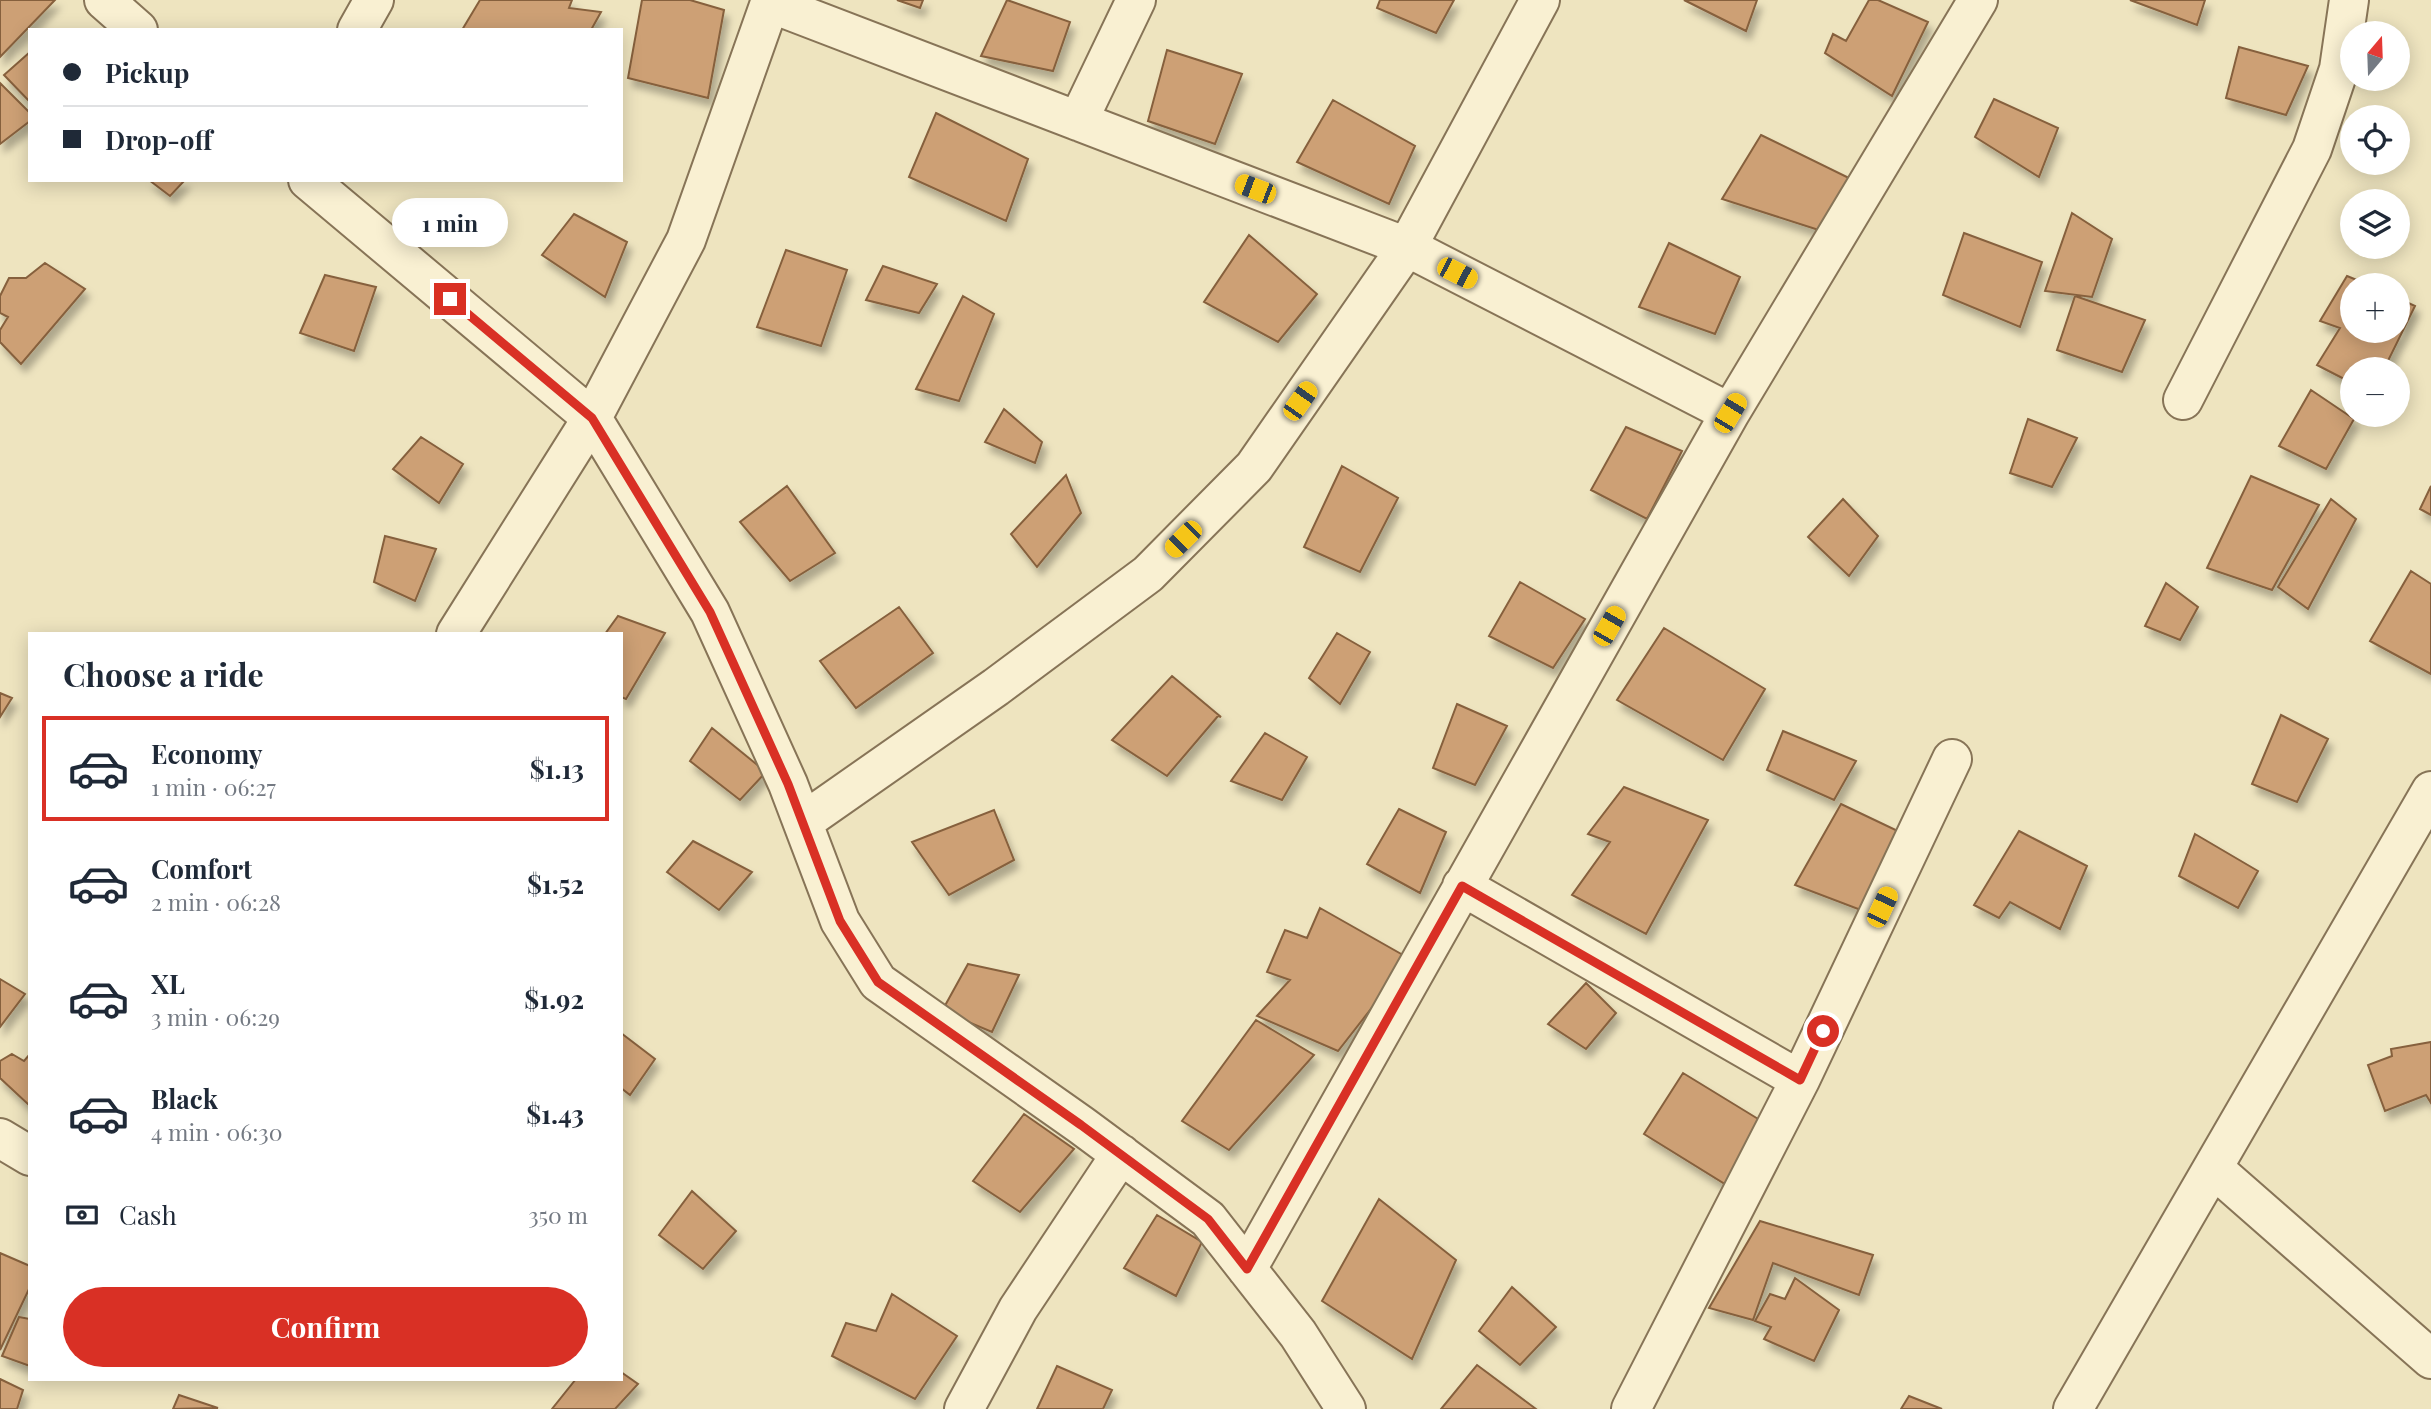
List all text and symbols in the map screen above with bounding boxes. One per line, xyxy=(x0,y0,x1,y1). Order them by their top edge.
north arrow xyxy=(2340,21,2410,91)
map controls xyxy=(2340,21,2410,427)
text: Pickup xyxy=(105,55,189,90)
button: locate xyxy=(2340,105,2410,175)
text: Drop-off xyxy=(105,122,212,157)
car xyxy=(1232,172,1279,206)
button: layers xyxy=(2340,189,2410,259)
callout: 1 min xyxy=(392,198,508,246)
text: 1 min xyxy=(422,207,478,238)
car xyxy=(1434,254,1481,292)
button: + xyxy=(2340,273,2410,343)
route end xyxy=(434,283,466,315)
button: − xyxy=(2340,357,2410,427)
car xyxy=(1280,378,1321,424)
car xyxy=(1711,390,1750,436)
car xyxy=(1161,517,1206,561)
car xyxy=(1590,603,1629,649)
text: Choose a ride xyxy=(63,652,264,695)
text: Economy xyxy=(151,736,262,771)
icon: car xyxy=(67,737,130,800)
text: $1.13 xyxy=(530,751,584,786)
text: 1 min · 06:27 xyxy=(151,771,276,802)
text: Comfort xyxy=(151,851,252,886)
icon: car xyxy=(67,852,130,915)
text: $1.52 xyxy=(527,866,584,901)
car xyxy=(1864,884,1901,930)
text: 2 min · 06:28 xyxy=(151,886,281,917)
text: XL xyxy=(151,966,185,1001)
icon: car xyxy=(67,967,130,1030)
text: $1.92 xyxy=(524,981,584,1016)
text: 3 min · 06:29 xyxy=(151,1001,280,1032)
route start xyxy=(1807,1015,1839,1047)
text: Black xyxy=(151,1081,218,1116)
icon: car xyxy=(67,1082,130,1145)
text: $1.43 xyxy=(526,1096,584,1131)
text: 4 min · 06:30 xyxy=(151,1116,283,1147)
icon: cash xyxy=(63,1196,101,1234)
text: Cash xyxy=(119,1197,177,1232)
text: 350 m xyxy=(528,1199,588,1230)
button: Confirm xyxy=(63,1287,588,1367)

